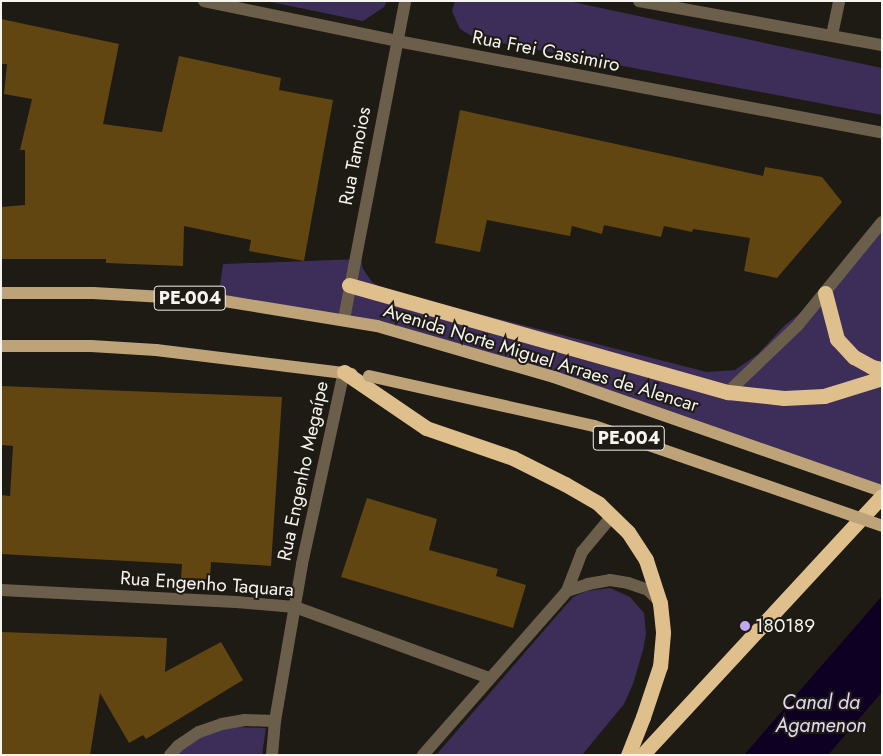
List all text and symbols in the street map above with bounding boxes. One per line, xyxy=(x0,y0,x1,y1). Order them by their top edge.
street label: Rua Frei Cassimiro xyxy=(470,25,622,77)
street label: Rua Tamoios xyxy=(334,105,376,207)
road number: PE-004 xyxy=(154,282,226,314)
street label: Avenida Norte Miguel Arraes de Alencar xyxy=(381,299,701,417)
street label: Rua Engenho Megaípe xyxy=(273,379,333,563)
road number: PE-004 xyxy=(593,422,665,453)
street label: Rua Engenho Taquara xyxy=(119,567,295,601)
place label: 180189 xyxy=(755,615,815,637)
marker: 180189 xyxy=(739,620,751,632)
water label: Canal da Agamenon xyxy=(775,691,867,738)

